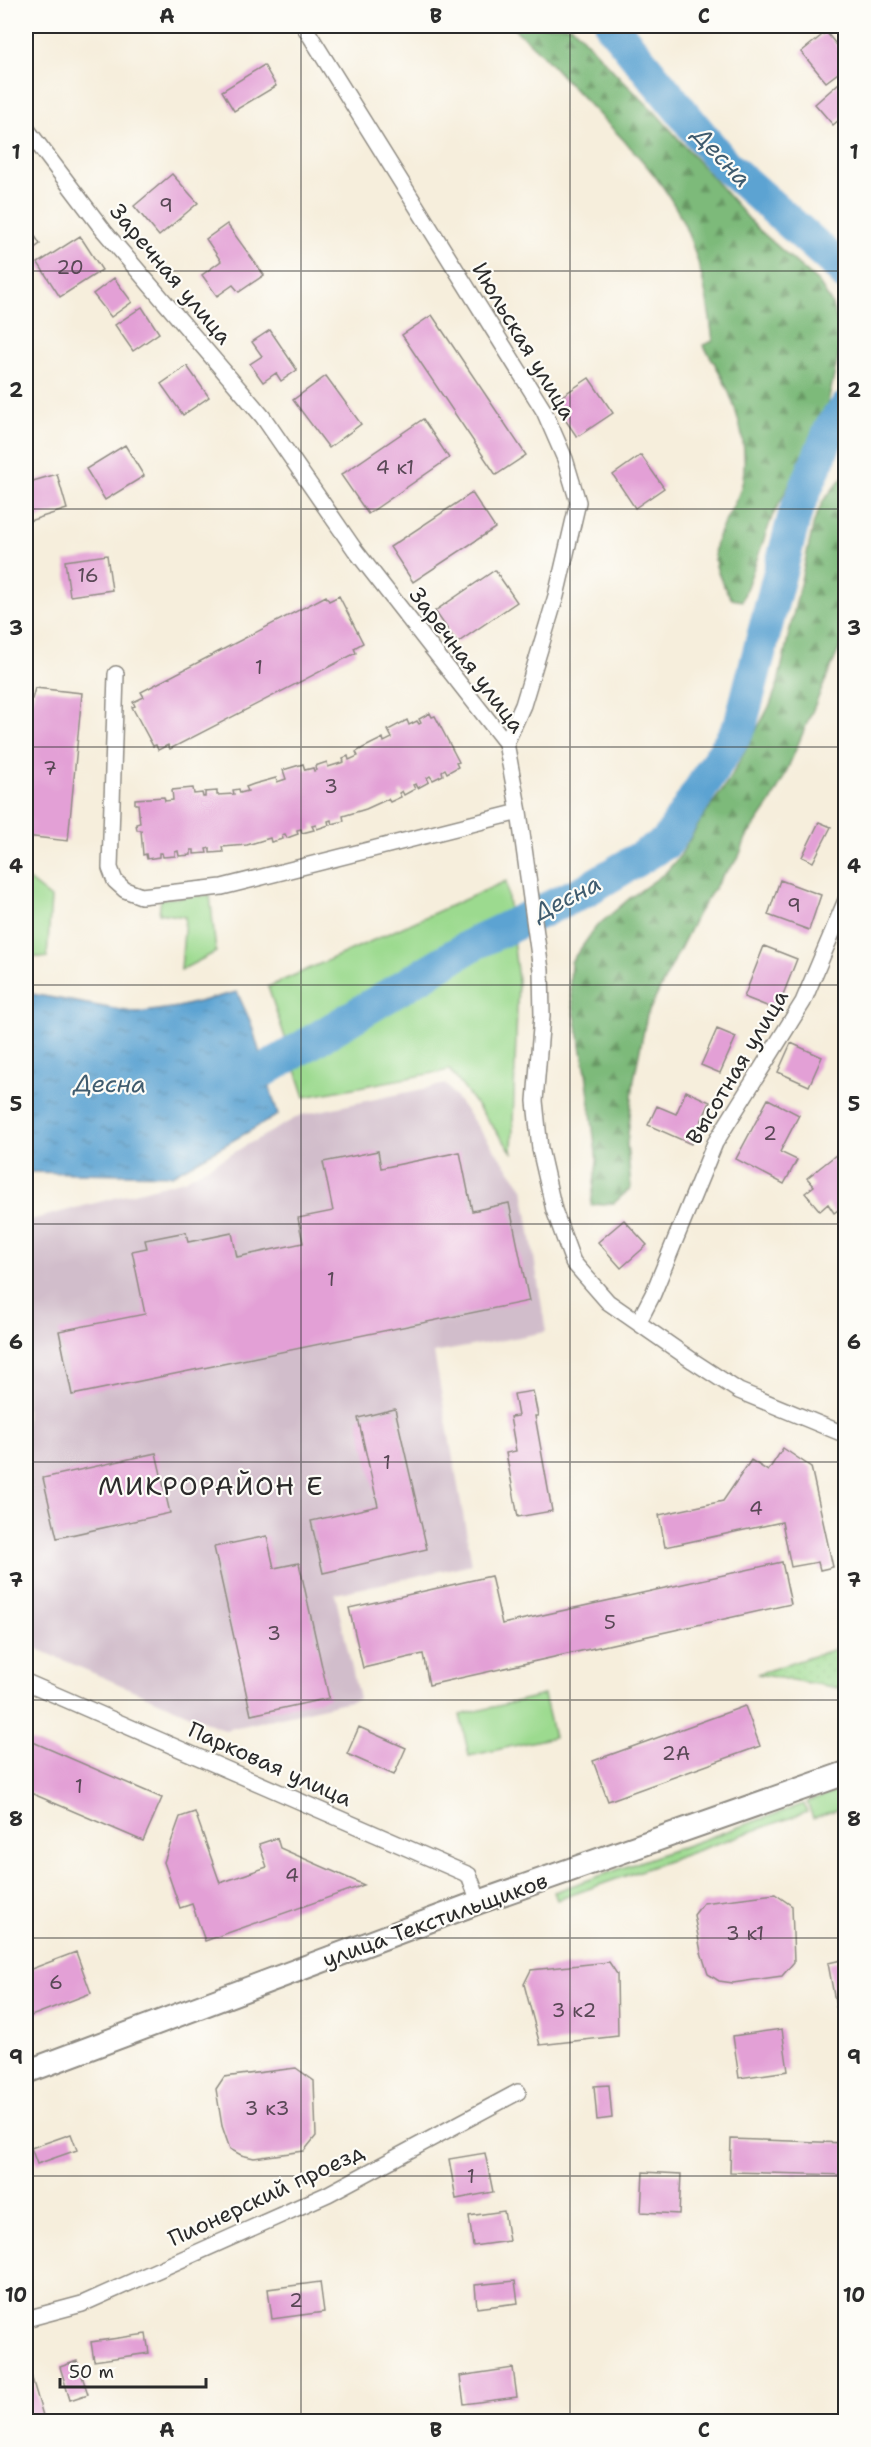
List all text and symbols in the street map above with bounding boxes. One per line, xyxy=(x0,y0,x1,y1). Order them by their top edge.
text: A xyxy=(159,3,175,29)
text: B xyxy=(430,3,442,29)
text: C xyxy=(698,3,710,29)
water label: Десна xyxy=(684,118,758,194)
text: 1 xyxy=(11,139,21,165)
text: 1 xyxy=(849,139,859,165)
house number: 9 xyxy=(159,192,173,218)
street label: Заречная улица xyxy=(103,197,239,351)
house number: 20 xyxy=(56,254,84,280)
street label: Июльская улица xyxy=(465,257,583,425)
text: 2 xyxy=(9,377,23,403)
text: 2 xyxy=(847,377,861,403)
house number: 4 к1 xyxy=(376,454,414,480)
house number: 16 xyxy=(77,562,99,588)
street label: Заречная улица xyxy=(403,581,532,739)
text: 3 xyxy=(9,615,23,641)
text: 3 xyxy=(847,615,861,641)
house number: 1 xyxy=(255,654,263,680)
house number: 7 xyxy=(43,755,57,781)
house number: 3 xyxy=(324,773,338,799)
text: 4 xyxy=(9,853,23,879)
text: 4 xyxy=(847,853,861,879)
water label: Десна xyxy=(526,867,606,930)
house number: 9 xyxy=(787,892,801,918)
street label: Высотная улица xyxy=(679,984,795,1150)
water label: Десна xyxy=(72,1067,146,1101)
text: 5 xyxy=(10,1091,22,1117)
text: 5 xyxy=(848,1091,860,1117)
house number: 2 xyxy=(763,1120,777,1146)
house number: 1 xyxy=(327,1266,335,1292)
text: 6 xyxy=(9,1329,23,1355)
text: 6 xyxy=(847,1329,861,1355)
house number: 1 xyxy=(383,1449,391,1475)
district label: МИКРОРАЙОН Е xyxy=(98,1468,324,1503)
house number: 4 xyxy=(749,1495,763,1521)
text: 7 xyxy=(9,1567,23,1593)
text: 7 xyxy=(847,1567,861,1593)
house number: 5 xyxy=(604,1609,616,1635)
house number: 3 xyxy=(267,1620,281,1646)
street label: Парковая улица xyxy=(184,1715,357,1813)
house number: 2А xyxy=(662,1740,690,1766)
house number: 1 xyxy=(75,1773,83,1799)
text: 8 xyxy=(9,1806,23,1832)
text: 8 xyxy=(847,1806,861,1832)
house number: 4 xyxy=(285,1862,299,1888)
street label: улица Текстильщиков xyxy=(318,1866,552,1974)
house number: 3 к1 xyxy=(726,1920,764,1946)
house number: 6 xyxy=(49,1969,63,1995)
house number: 3 к2 xyxy=(552,1997,596,2023)
text: 9 xyxy=(9,2044,23,2070)
text: 9 xyxy=(847,2044,861,2070)
house number: 3 к3 xyxy=(245,2095,289,2121)
street label: Пионерский проезд xyxy=(163,2137,369,2253)
house number: 1 xyxy=(467,2163,475,2189)
text: 10 xyxy=(5,2282,27,2308)
text: 10 xyxy=(843,2282,865,2308)
house number: 2 xyxy=(289,2287,303,2313)
scale bar xyxy=(60,2351,206,2389)
text: 50 m xyxy=(69,2360,114,2384)
text: A xyxy=(159,2417,175,2443)
text: B xyxy=(430,2417,442,2443)
text: C xyxy=(698,2417,710,2443)

